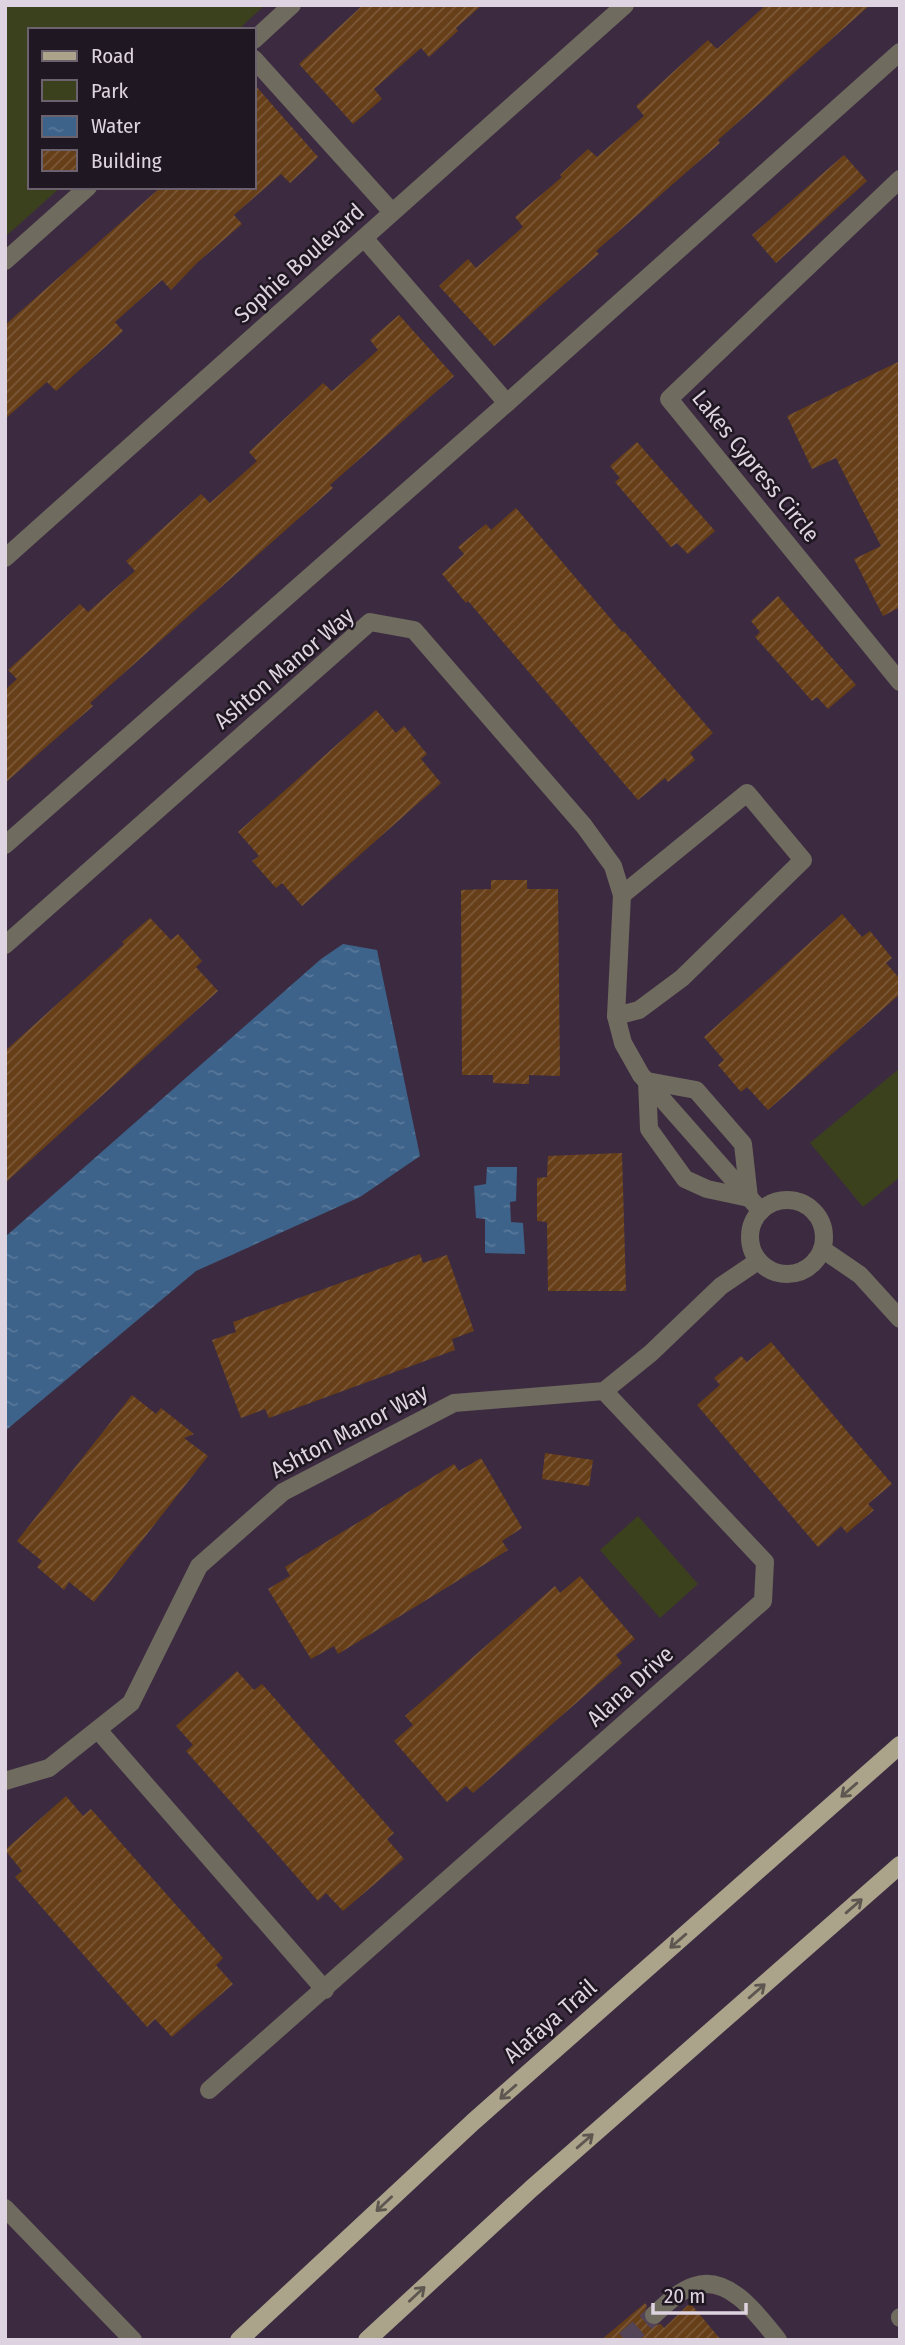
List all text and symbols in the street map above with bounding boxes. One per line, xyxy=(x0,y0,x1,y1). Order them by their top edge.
legend xyxy=(28,28,256,189)
text: Road xyxy=(91,43,135,69)
text: Park xyxy=(91,78,129,104)
text: Water xyxy=(91,113,141,139)
text: Building xyxy=(91,148,162,174)
street label: Sophie Boulevard xyxy=(228,197,370,329)
street label: Lakes Cypress Circle xyxy=(686,385,826,547)
street label: Ashton Manor Way xyxy=(208,601,360,735)
street label: Ashton Manor Way xyxy=(266,1377,433,1484)
street label: Alana Drive xyxy=(581,1640,679,1732)
one-way arrow xyxy=(840,1782,858,1798)
one-way arrow xyxy=(844,1898,862,1914)
one-way arrow xyxy=(669,1933,687,1949)
street label: Alafaya Trail xyxy=(498,1973,602,2069)
one-way arrow xyxy=(747,1983,765,1999)
one-way arrow xyxy=(499,2083,517,2099)
one-way arrow xyxy=(576,2133,594,2149)
one-way arrow xyxy=(376,2195,393,2212)
scale bar xyxy=(653,2272,746,2316)
text: 20 m xyxy=(664,2283,705,2309)
one-way arrow xyxy=(408,2285,425,2302)

